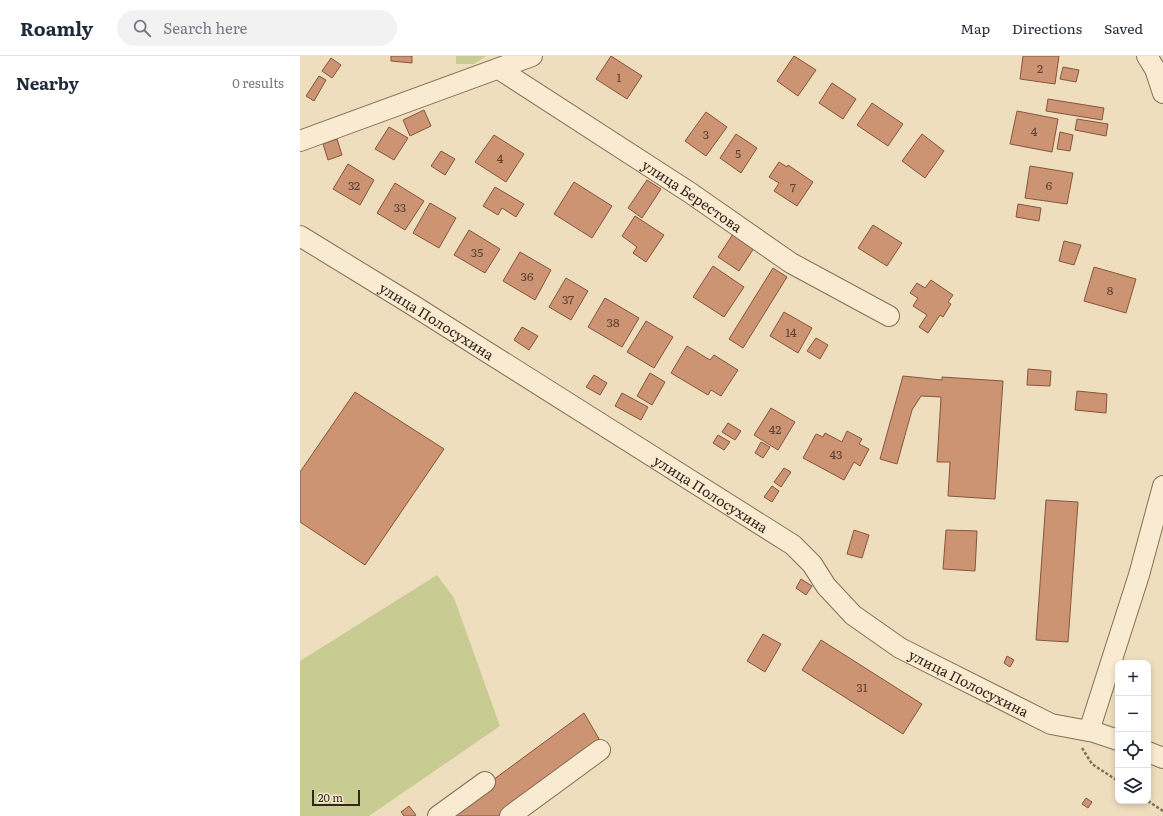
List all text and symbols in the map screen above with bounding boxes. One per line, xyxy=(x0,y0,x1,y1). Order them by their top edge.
search box xyxy=(117,10,397,46)
text: Roamly xyxy=(20,14,93,42)
text: Search here xyxy=(163,16,247,39)
icon: search xyxy=(131,17,153,39)
text: Map xyxy=(960,18,990,38)
text: Directions xyxy=(1012,18,1082,38)
text: Saved xyxy=(1104,18,1143,38)
house number: 2 xyxy=(1037,59,1043,77)
house number: 1 xyxy=(617,68,622,86)
text: Nearby xyxy=(16,70,79,95)
text: 0 results xyxy=(232,73,284,92)
house number: 4 xyxy=(1031,122,1038,140)
house number: 3 xyxy=(703,125,709,143)
house number: 5 xyxy=(735,144,741,162)
house number: 4 xyxy=(497,149,504,167)
street label: улица Берестова xyxy=(638,154,747,237)
house number: 32 xyxy=(348,176,360,194)
house number: 6 xyxy=(1046,176,1053,194)
house number: 7 xyxy=(790,178,796,196)
house number: 33 xyxy=(394,198,406,216)
house number: 35 xyxy=(471,243,483,261)
house number: 36 xyxy=(521,267,534,285)
street label: улица Полосухина xyxy=(376,277,499,364)
house number: 8 xyxy=(1107,281,1114,299)
house number: 37 xyxy=(562,290,574,308)
house number: 38 xyxy=(606,313,620,331)
house number: 14 xyxy=(785,323,797,341)
house number: 42 xyxy=(769,420,781,438)
house number: 43 xyxy=(829,445,843,463)
street label: улица Полосухина xyxy=(650,450,773,537)
street label: улица Полосухина xyxy=(905,644,1033,722)
map controls xyxy=(1115,660,1151,804)
button: + xyxy=(1115,660,1151,696)
house number: 31 xyxy=(856,678,868,696)
button: − xyxy=(1115,696,1151,732)
button: locate xyxy=(1115,732,1151,768)
button: layers xyxy=(1115,768,1151,804)
scale bar xyxy=(312,788,360,807)
text: 20 m xyxy=(318,789,343,805)

